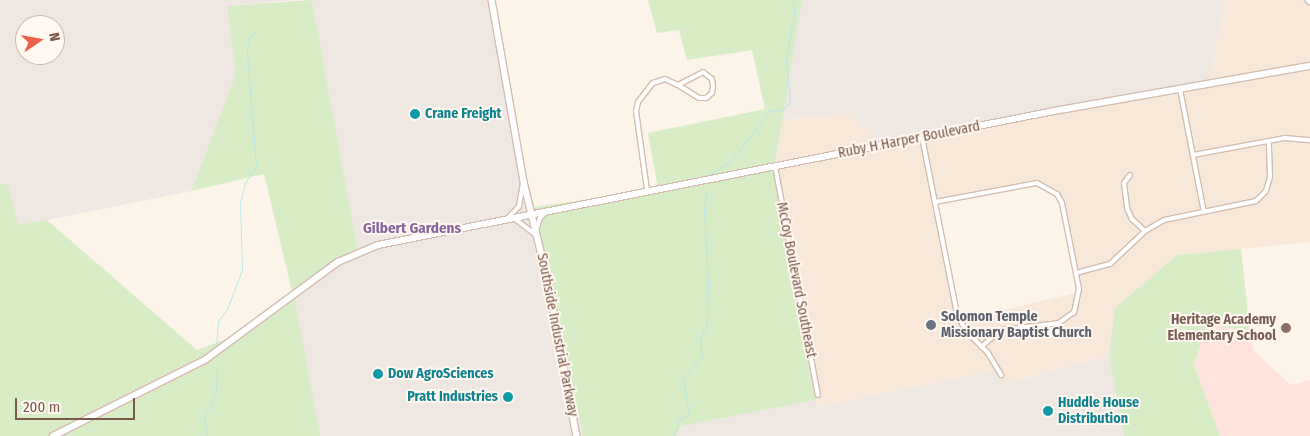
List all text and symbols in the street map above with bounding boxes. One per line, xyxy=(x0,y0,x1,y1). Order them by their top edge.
north arrow xyxy=(15,15,65,65)
text: N xyxy=(45,31,63,43)
place label: Crane Freight xyxy=(425,106,502,122)
marker: Crane Freight xyxy=(409,108,421,120)
street label: Ruby H Harper Boulevard xyxy=(837,118,981,162)
street label: McCoy Boulevard Southeast xyxy=(773,201,819,359)
district label: Gilbert Gardens xyxy=(363,220,461,238)
street label: Southside Industrial Parkway xyxy=(533,252,581,418)
place label: Solomon Temple Missionary Baptist Church xyxy=(941,309,1092,342)
place label: Heritage Academy Elementary School xyxy=(1168,312,1276,344)
marker: Solomon Temple Missionary Baptist Church xyxy=(925,319,937,331)
marker: Heritage Academy Elementary School xyxy=(1280,322,1292,334)
place label: Dow AgroSciences xyxy=(388,366,494,382)
marker: Dow AgroSciences xyxy=(372,368,384,380)
scale bar xyxy=(18,388,138,420)
place label: Pratt Industries xyxy=(407,389,498,405)
marker: Pratt Industries xyxy=(502,391,514,403)
place label: Huddle House Distribution xyxy=(1058,395,1139,428)
text: 200 m xyxy=(23,398,60,416)
marker: Huddle House Distribution xyxy=(1042,405,1054,417)

